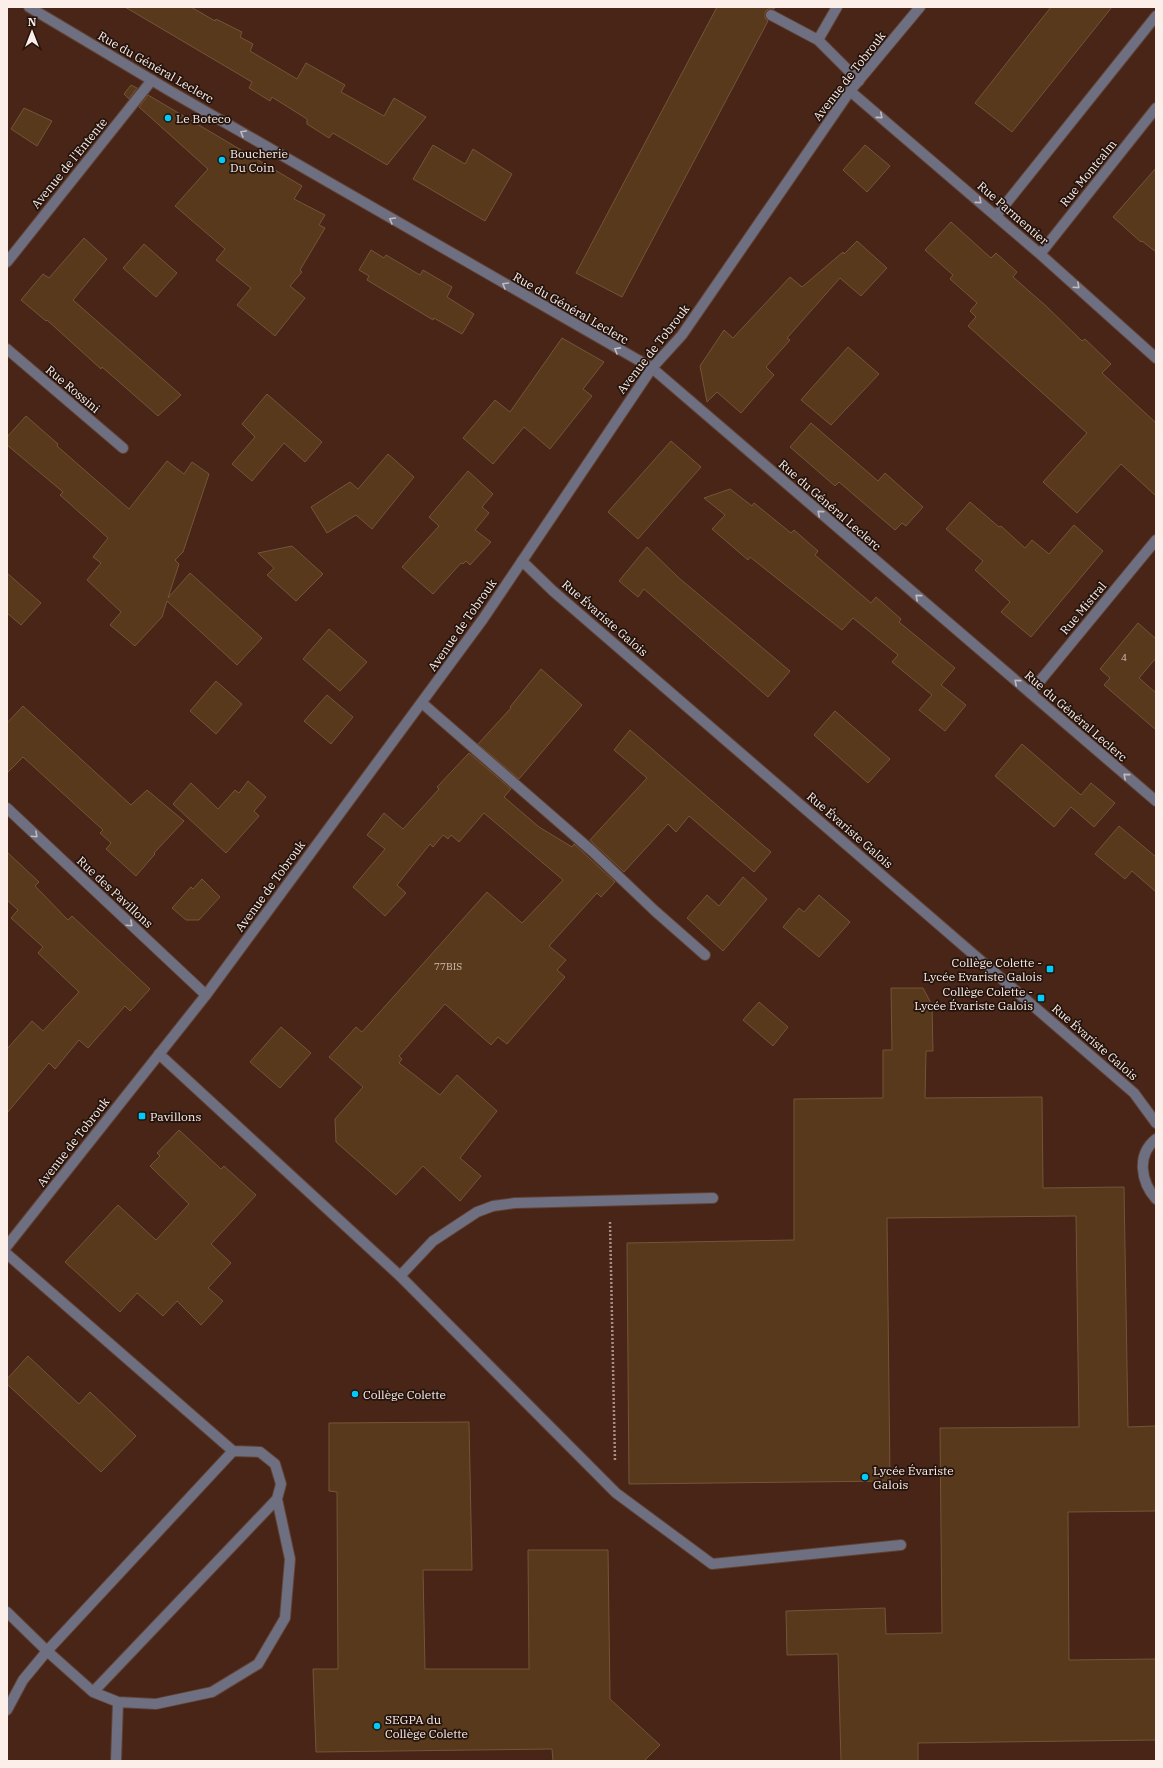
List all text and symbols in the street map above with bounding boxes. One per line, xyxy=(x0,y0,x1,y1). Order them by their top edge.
north arrow xyxy=(12,12,52,52)
text: N xyxy=(28,15,37,29)
street label: Rue du Général Leclerc xyxy=(96,28,216,106)
street label: Avenue de Tobrouk xyxy=(809,28,889,124)
place label: Le Boteco xyxy=(176,111,231,126)
one-way arrow xyxy=(875,112,883,119)
marker: Le Boteco xyxy=(163,113,173,123)
street label: Avenue de l'Entente xyxy=(28,115,110,211)
one-way arrow xyxy=(240,131,247,138)
street label: Rue Montcalm xyxy=(1057,136,1120,209)
place label: Boucherie Du Coin xyxy=(230,146,288,175)
marker: Boucherie Du Coin xyxy=(217,155,227,165)
street label: Rue Parmentier xyxy=(974,178,1052,248)
one-way arrow xyxy=(974,196,981,203)
one-way arrow xyxy=(389,217,396,224)
street label: Rue du Général Leclerc xyxy=(511,269,631,347)
one-way arrow xyxy=(502,282,509,289)
one-way arrow xyxy=(1072,282,1079,289)
street label: Avenue de Tobrouk xyxy=(613,301,693,397)
one-way arrow xyxy=(614,347,622,354)
street label: Rue Rossini xyxy=(43,362,103,416)
street label: Rue du Général Leclerc xyxy=(776,456,884,554)
one-way arrow xyxy=(817,510,824,517)
street label: Avenue de Tobrouk xyxy=(425,576,499,674)
street label: Rue Évariste Galois xyxy=(559,577,651,659)
street label: Rue Mistral xyxy=(1057,578,1110,637)
one-way arrow xyxy=(916,595,923,602)
house number: 4 xyxy=(1121,651,1127,664)
street label: Rue du Général Leclerc xyxy=(1022,667,1130,765)
one-way arrow xyxy=(1014,680,1022,687)
one-way arrow xyxy=(1124,773,1131,780)
street label: Rue Évariste Galois xyxy=(804,789,896,871)
one-way arrow xyxy=(31,830,38,837)
street label: Avenue de Tobrouk xyxy=(232,837,308,935)
street label: Rue des Pavillons xyxy=(74,853,156,931)
one-way arrow xyxy=(126,919,133,926)
place label: Collège Colette - Lycée Evariste Galois xyxy=(923,955,1042,984)
house number: 77BIS xyxy=(434,960,462,973)
marker: Collège Colette - Lycée Evariste Galois xyxy=(1045,964,1055,974)
place label: Collège Colette - Lycée Évariste Galois xyxy=(914,984,1033,1013)
marker: Collège Colette - Lycée Évariste Galois xyxy=(1036,993,1046,1003)
street label: Rue Évariste Galois xyxy=(1049,1001,1141,1083)
street label: Avenue de Tobrouk xyxy=(33,1094,113,1190)
place label: Pavillons xyxy=(150,1109,202,1124)
marker: Pavillons xyxy=(137,1111,147,1121)
place label: Collège Colette xyxy=(363,1387,446,1402)
marker: Collège Colette xyxy=(350,1389,360,1399)
place label: Lycée Évariste Galois xyxy=(873,1463,954,1492)
marker: Lycée Évariste Galois xyxy=(860,1472,870,1482)
place label: SEGPA du Collège Colette xyxy=(385,1712,468,1741)
marker: SEGPA du Collège Colette xyxy=(372,1721,382,1731)

